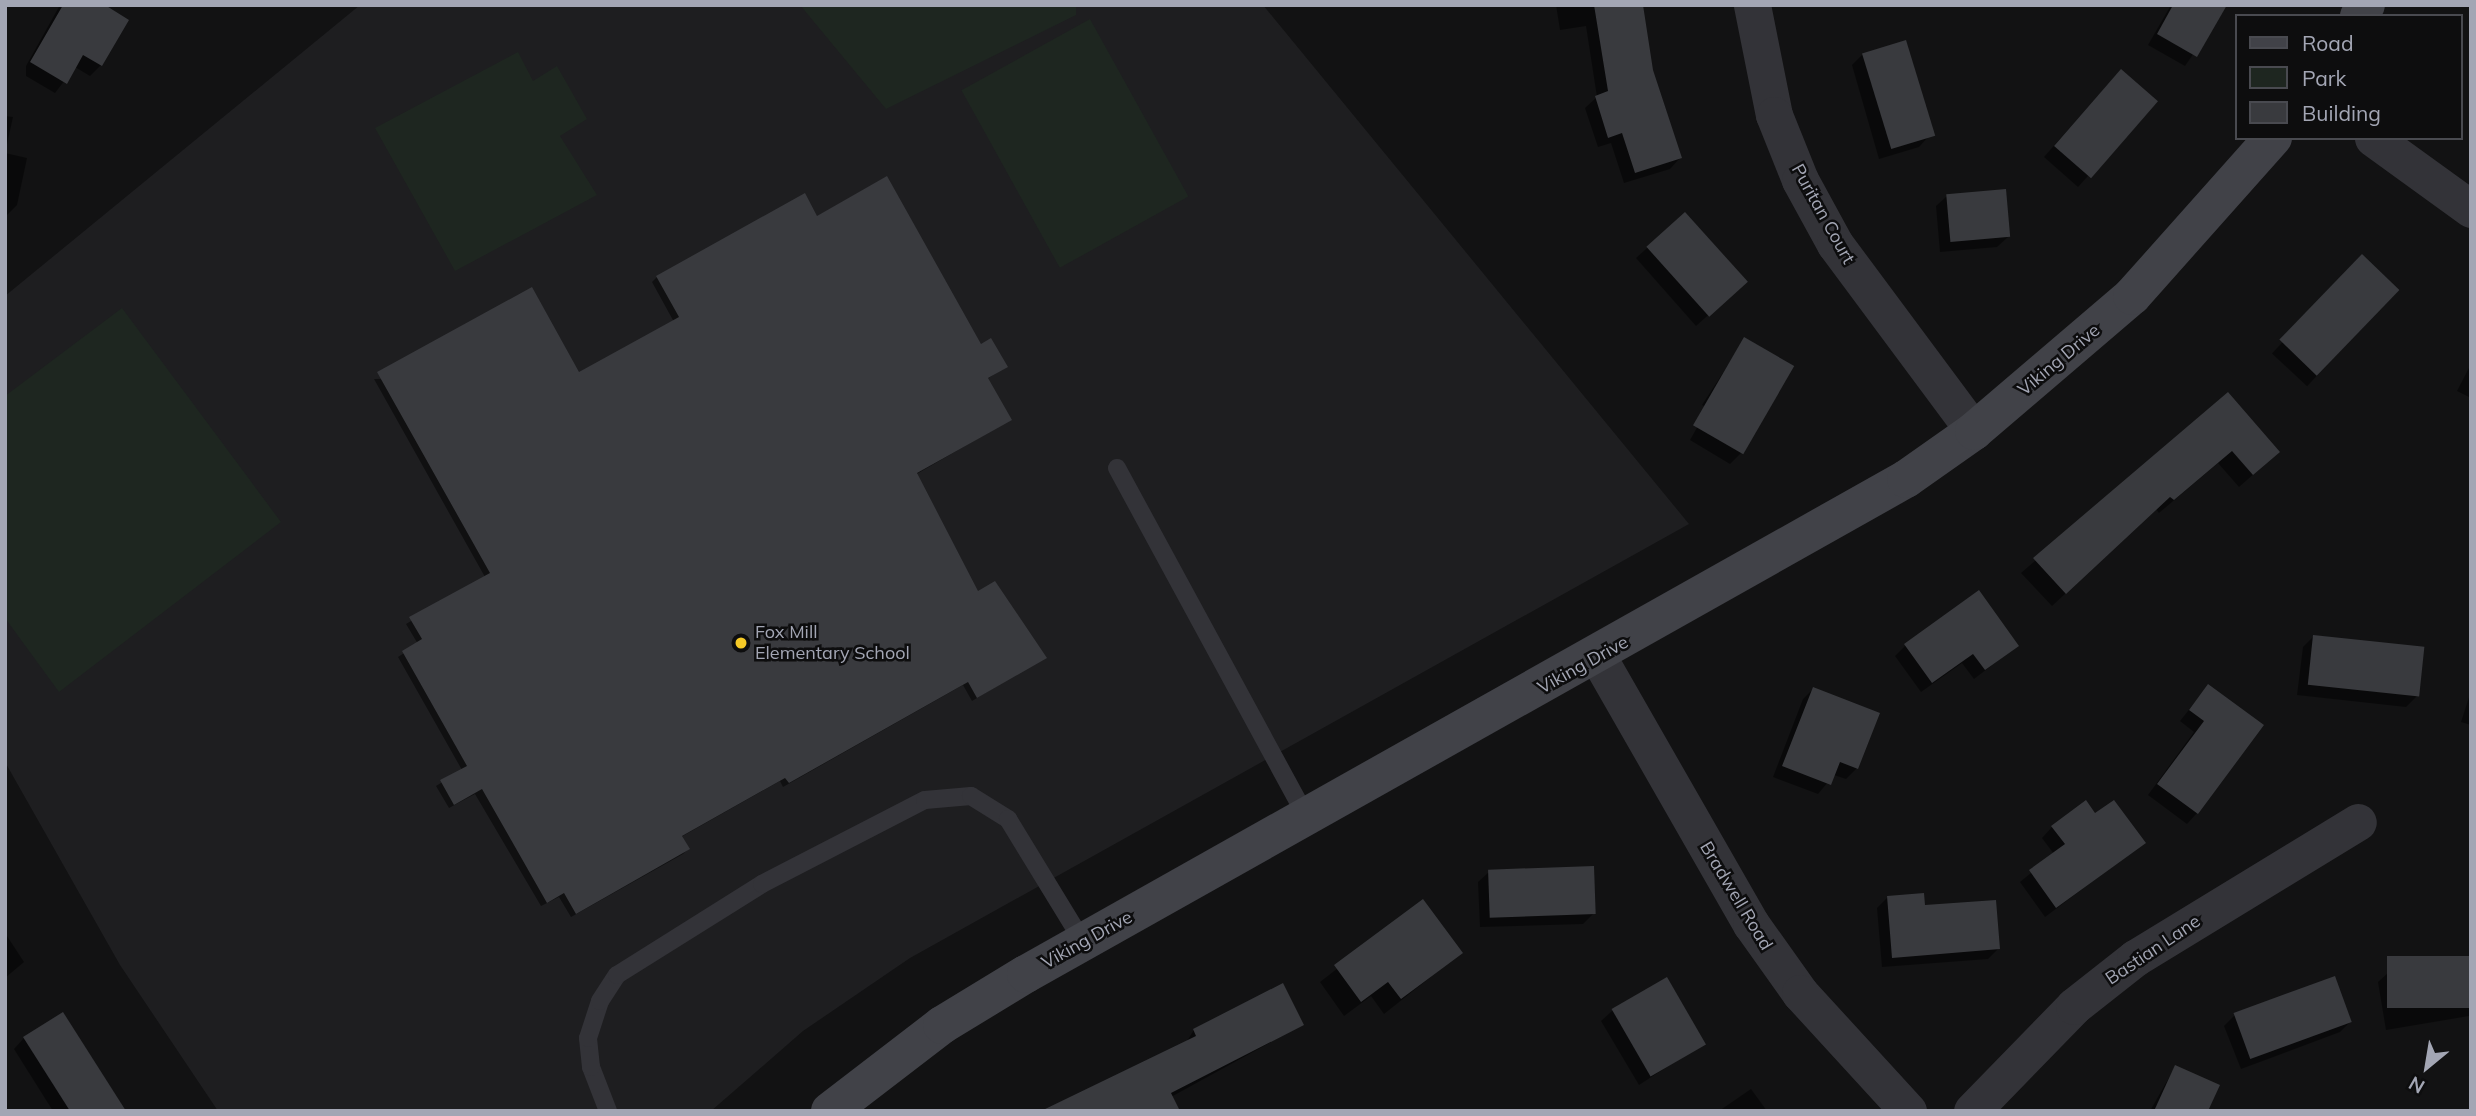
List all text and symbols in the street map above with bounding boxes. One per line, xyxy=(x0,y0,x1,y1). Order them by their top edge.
legend xyxy=(2234,14,2462,140)
text: Road xyxy=(2302,30,2353,56)
text: Park xyxy=(2302,65,2346,91)
text: Building xyxy=(2302,100,2381,126)
street label: Puritan Court xyxy=(1787,160,1859,268)
street label: Viking Drive xyxy=(2014,320,2104,400)
place label: Fox Mill Elementary School xyxy=(755,622,910,664)
street label: Viking Drive xyxy=(1534,631,1632,699)
marker: Fox Mill Elementary School xyxy=(733,635,749,651)
street label: Bradwell Road xyxy=(1695,838,1777,954)
street label: Viking Drive xyxy=(1038,906,1136,974)
street label: Bastian Lane xyxy=(2102,910,2204,990)
north arrow xyxy=(2392,1032,2462,1102)
text: N xyxy=(2404,1071,2429,1099)

